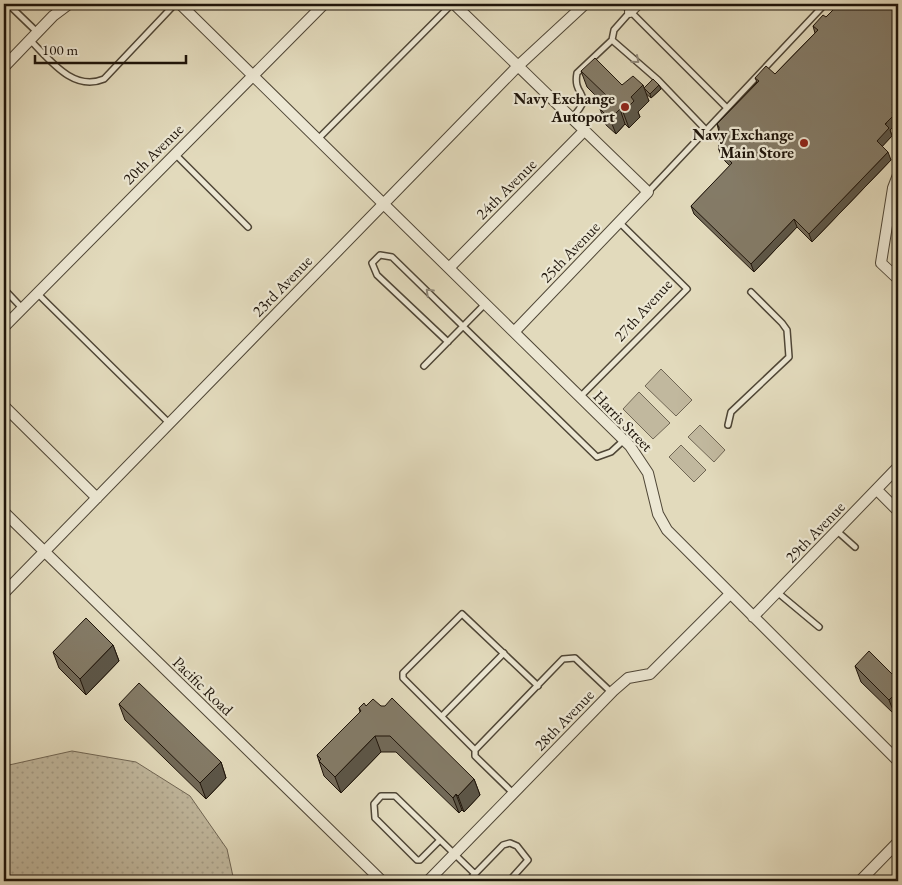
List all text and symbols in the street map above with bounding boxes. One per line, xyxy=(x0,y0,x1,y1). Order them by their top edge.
scale bar xyxy=(35,32,186,64)
text: 100 m xyxy=(42,40,79,59)
one-way arrow xyxy=(630,55,639,64)
place label: Navy Exchange Autoport xyxy=(514,88,615,127)
marker: Navy Exchange Autoport xyxy=(619,101,631,113)
street label: 20th Avenue xyxy=(118,119,188,189)
place label: Navy Exchange Main Store xyxy=(693,124,794,163)
marker: Navy Exchange Main Store xyxy=(798,137,810,149)
street label: 24th Avenue xyxy=(471,154,541,224)
street label: 25th Avenue xyxy=(535,217,605,287)
street label: 23rd Avenue xyxy=(247,251,317,321)
street label: 27th Avenue xyxy=(609,274,677,346)
one-way arrow xyxy=(425,289,434,298)
street label: Harris Street xyxy=(589,386,657,456)
street label: 29th Avenue xyxy=(780,497,850,567)
street label: Pacific Road xyxy=(168,652,238,721)
street label: 28th Avenue xyxy=(529,685,599,755)

